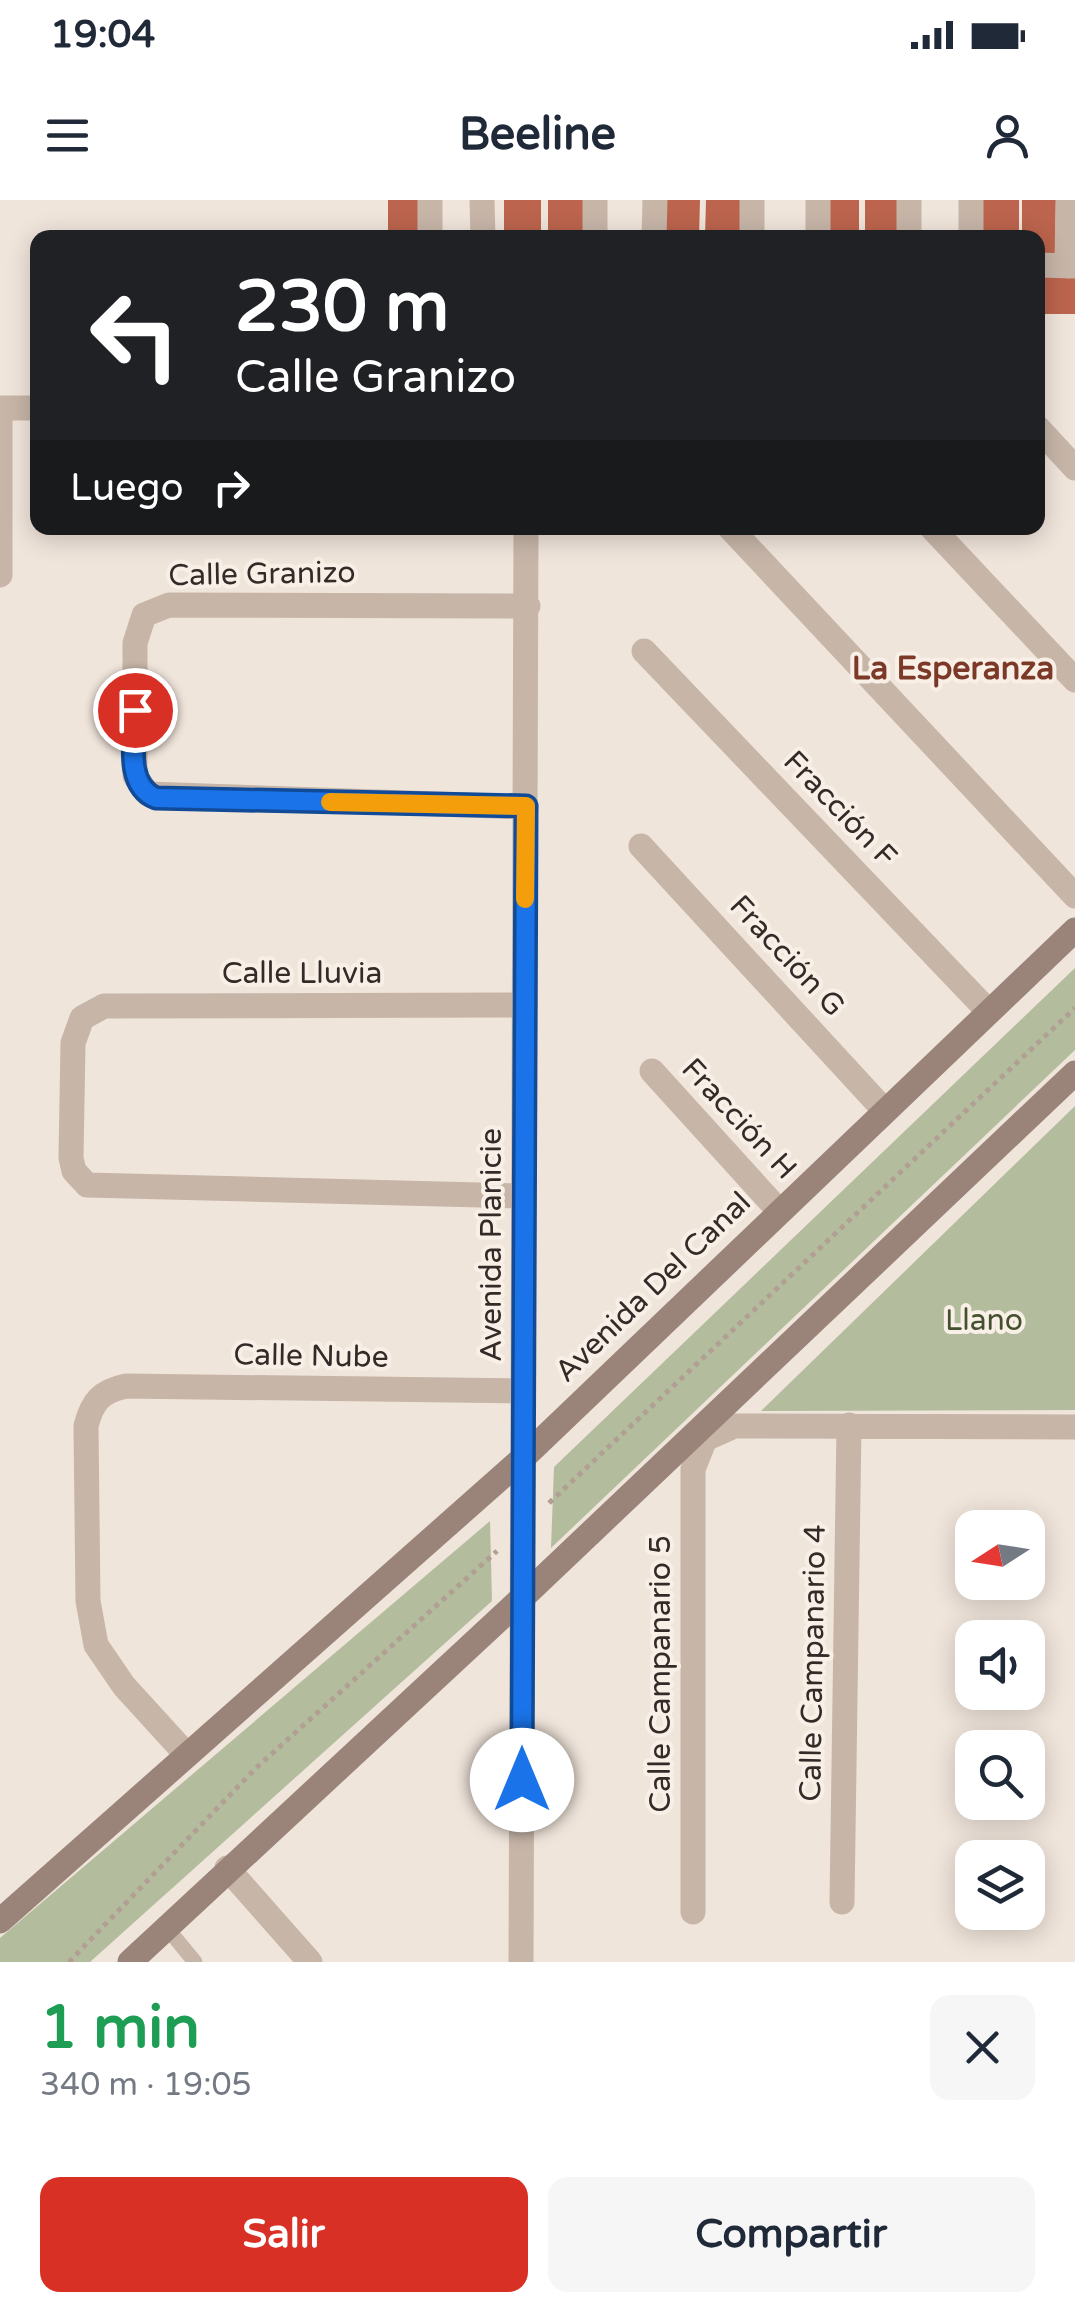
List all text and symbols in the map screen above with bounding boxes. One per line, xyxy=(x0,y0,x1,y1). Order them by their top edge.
text: 19:04 xyxy=(50,12,155,58)
icon: menu xyxy=(40,108,95,163)
text: Beeline xyxy=(459,108,616,162)
icon: person xyxy=(980,108,1035,163)
text: 230 m xyxy=(235,266,449,350)
icon: left xyxy=(70,270,200,400)
text: Calle Granizo xyxy=(235,351,516,405)
icon: right xyxy=(204,460,259,515)
text: Luego xyxy=(70,465,184,511)
street label: Calle Granizo xyxy=(168,554,356,594)
district label: La Esperanza xyxy=(852,650,1054,688)
pin xyxy=(93,668,178,753)
icon: arrive xyxy=(108,683,163,738)
street label: Fracción F xyxy=(775,743,905,875)
street label: Fracción G xyxy=(722,888,852,1024)
street label: Calle Lluvia xyxy=(222,955,382,992)
street label: Fracción H xyxy=(674,1051,804,1187)
street label: Avenida Planicie xyxy=(473,1128,510,1362)
street label: Avenida Del Canal xyxy=(547,1184,759,1390)
park label: Llano xyxy=(945,1302,1023,1339)
street label: Calle Nube xyxy=(233,1336,389,1376)
north arrow xyxy=(955,1510,1045,1600)
map controls xyxy=(955,1510,1045,1930)
street label: Calle Campanario 4 xyxy=(792,1524,834,1802)
street label: Calle Campanario 5 xyxy=(642,1535,679,1813)
button: sound xyxy=(955,1620,1045,1710)
position arrow xyxy=(470,1728,574,1832)
button: search xyxy=(955,1730,1045,1820)
button: layers xyxy=(955,1840,1045,1930)
text: 1 min xyxy=(40,1992,200,2064)
button: close xyxy=(930,1995,1035,2100)
text: 340 m · 19:05 xyxy=(40,2066,252,2104)
button: Salir xyxy=(40,2177,528,2292)
button: Compartir xyxy=(548,2177,1035,2292)

